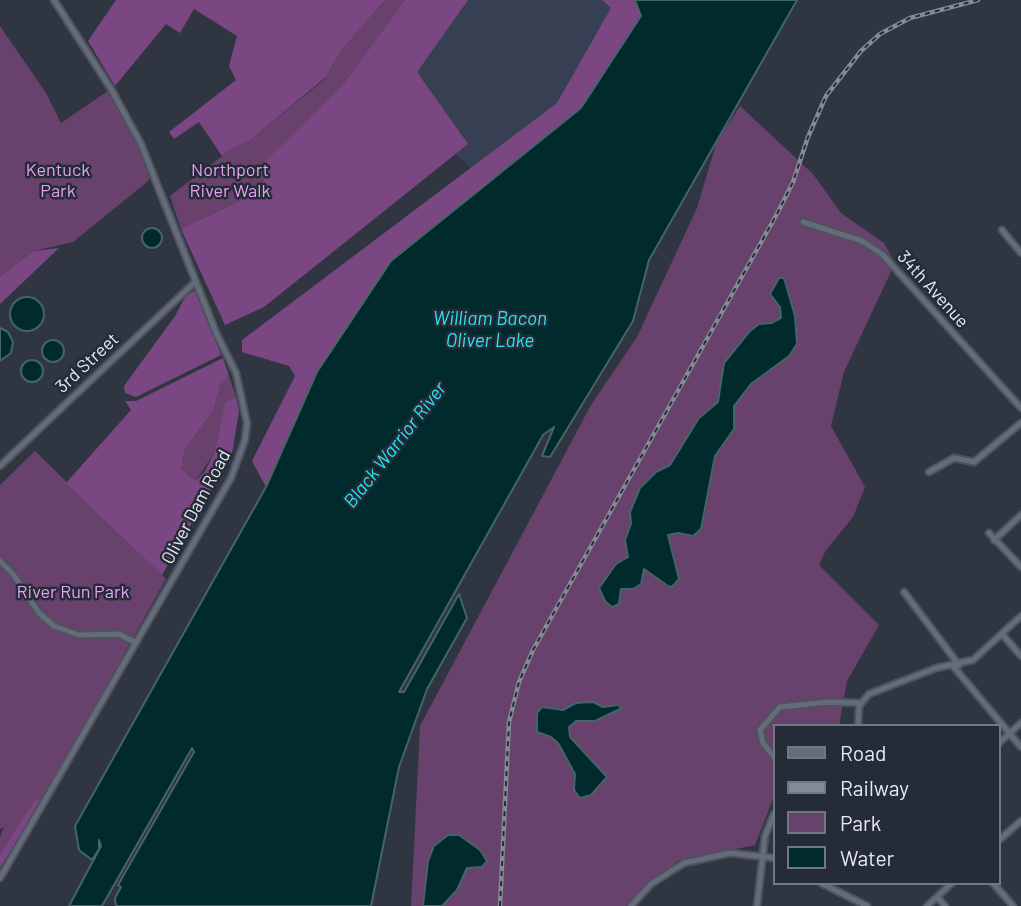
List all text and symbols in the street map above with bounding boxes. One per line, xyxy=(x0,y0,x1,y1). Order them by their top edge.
park label: Kentuck Park xyxy=(26,159,90,202)
park label: Northport River Walk xyxy=(190,159,270,202)
street label: 34th Avenue xyxy=(893,246,973,332)
water label: William Bacon Oliver Lake xyxy=(433,308,547,352)
street label: 3rd Street xyxy=(51,328,123,398)
water label: Black Warrior River xyxy=(339,378,451,512)
street label: Oliver Dam Road xyxy=(157,446,235,568)
park label: River Run Park xyxy=(17,581,129,603)
legend xyxy=(772,724,1000,885)
text: Road xyxy=(840,740,886,765)
text: Railway xyxy=(840,775,909,800)
text: Park xyxy=(840,810,881,835)
text: Water xyxy=(840,845,894,870)

